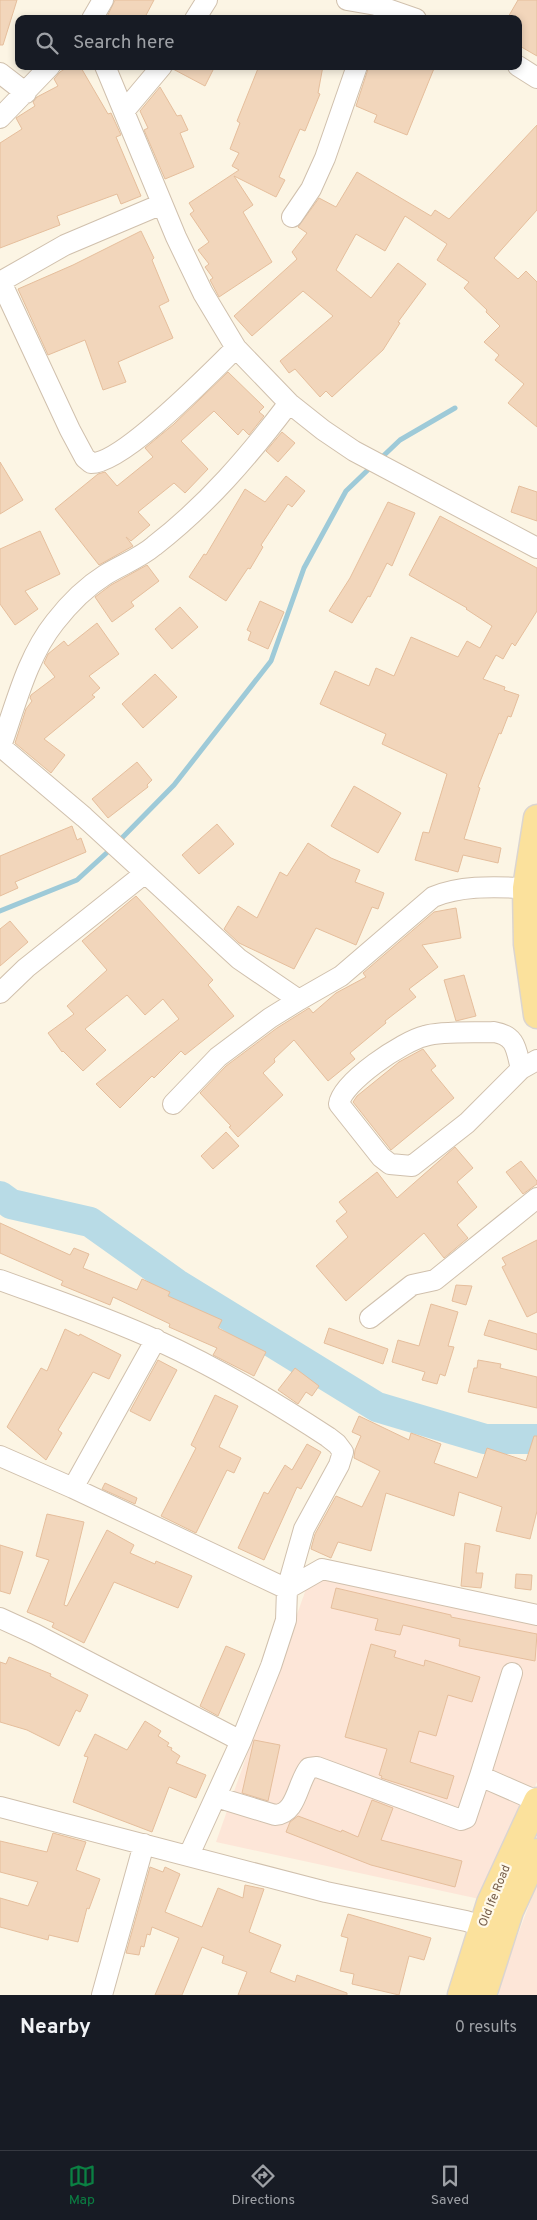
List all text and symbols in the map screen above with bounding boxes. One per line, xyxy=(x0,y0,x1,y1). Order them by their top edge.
search box xyxy=(15,15,522,70)
icon: search xyxy=(33,29,61,57)
text: Search here xyxy=(73,31,175,55)
street label: Old Ife Road xyxy=(475,1863,515,1929)
text: Nearby xyxy=(20,2014,91,2041)
text: 0 results xyxy=(455,2018,517,2038)
tab: Map xyxy=(68,2162,96,2209)
tab: Directions xyxy=(231,2162,295,2209)
tab: Saved xyxy=(431,2162,469,2209)

